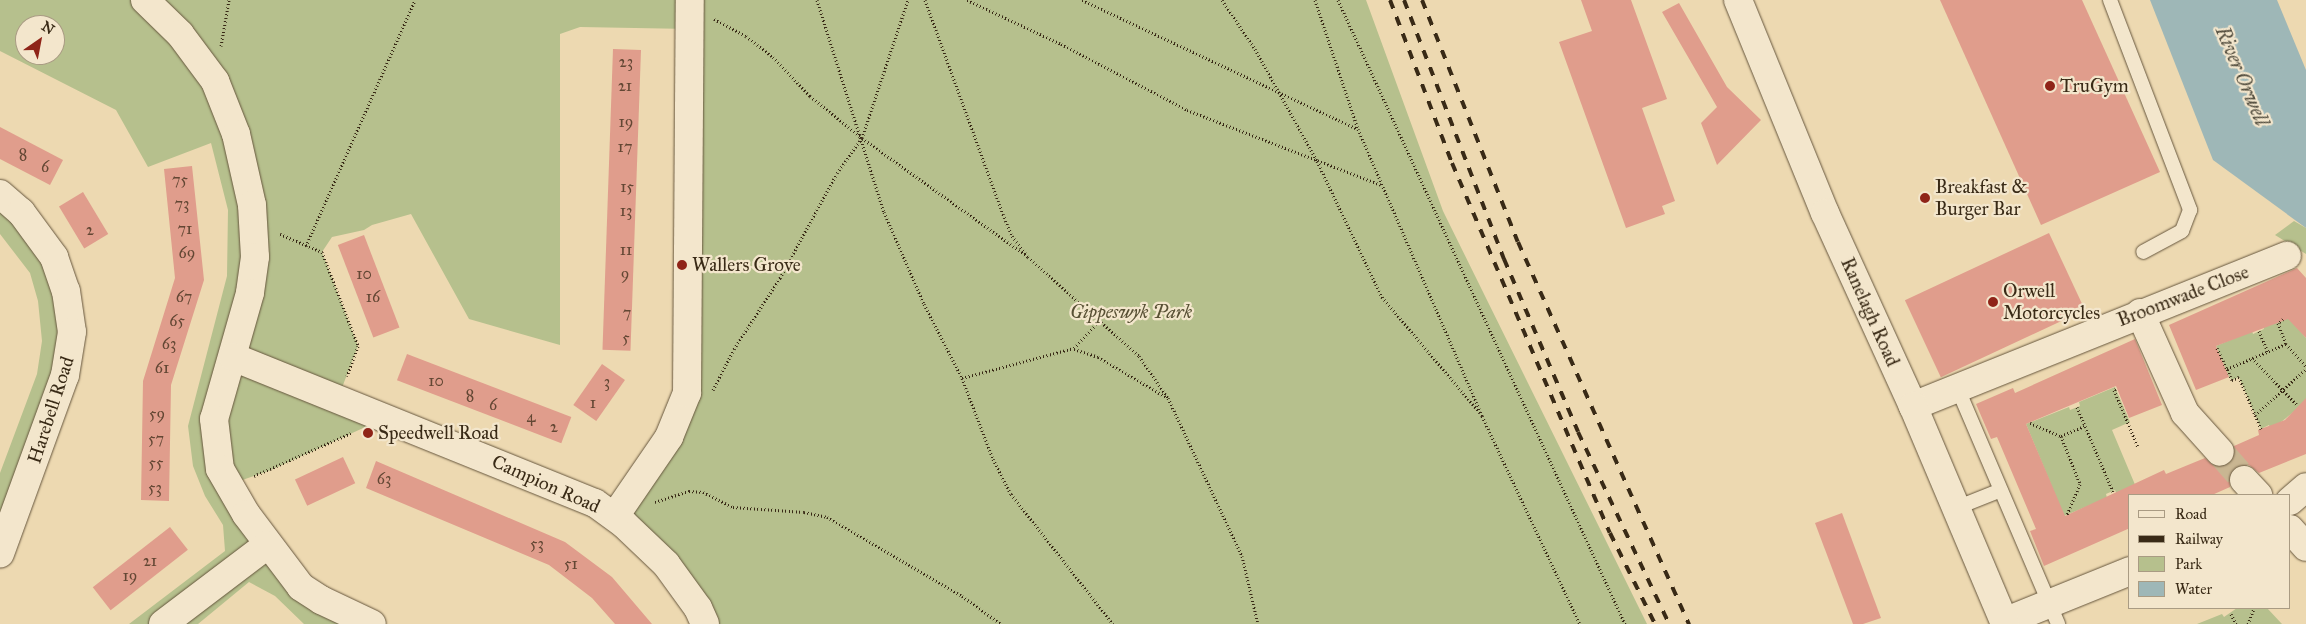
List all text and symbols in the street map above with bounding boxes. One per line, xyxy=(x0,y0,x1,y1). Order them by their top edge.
north arrow xyxy=(15,15,65,65)
text: N xyxy=(38,17,58,38)
water label: River Orwell xyxy=(2210,23,2274,129)
house number: 23 xyxy=(619,52,633,72)
place label: TruGym xyxy=(2060,75,2129,97)
house number: 21 xyxy=(618,76,632,96)
marker: TruGym xyxy=(2044,80,2056,92)
house number: 19 xyxy=(619,112,633,132)
house number: 17 xyxy=(618,137,632,157)
house number: 8 xyxy=(19,145,27,165)
house number: 6 xyxy=(41,157,49,177)
house number: 75 xyxy=(172,170,188,190)
place label: Breakfast & Burger Bar xyxy=(1935,176,2028,220)
house number: 15 xyxy=(620,177,634,197)
marker: Breakfast & Burger Bar xyxy=(1919,192,1931,204)
house number: 73 xyxy=(175,194,189,214)
house number: 13 xyxy=(620,201,632,221)
house number: 71 xyxy=(178,219,192,239)
house number: 2 xyxy=(86,220,94,240)
house number: 11 xyxy=(620,240,632,260)
house number: 69 xyxy=(179,243,195,263)
place label: Wallers Grove xyxy=(692,254,801,276)
street label: Ranelagh Road xyxy=(1836,254,1904,370)
marker: Wallers Grove xyxy=(676,259,688,271)
street label: Broomwade Close xyxy=(2114,260,2252,332)
house number: 10 xyxy=(356,264,372,284)
house number: 9 xyxy=(621,264,629,284)
place label: Orwell Motorcycles xyxy=(2003,280,2100,324)
house number: 67 xyxy=(176,287,192,307)
house number: 16 xyxy=(366,287,380,307)
marker: Orwell Motorcycles xyxy=(1987,296,1999,308)
park label: Gippeswyk Park xyxy=(1070,301,1192,323)
house number: 7 xyxy=(623,303,631,323)
house number: 65 xyxy=(169,311,185,331)
house number: 5 xyxy=(622,328,630,348)
house number: 63 xyxy=(162,334,176,354)
street label: Harebell Road xyxy=(23,354,79,466)
house number: 61 xyxy=(155,358,169,378)
house number: 10 xyxy=(428,371,444,391)
house number: 3 xyxy=(604,372,610,392)
house number: 8 xyxy=(466,386,474,406)
house number: 1 xyxy=(590,393,596,413)
house number: 6 xyxy=(489,395,497,415)
house number: 59 xyxy=(149,404,165,424)
house number: 4 xyxy=(527,407,535,427)
house number: 2 xyxy=(550,417,558,437)
place label: Speedwell Road xyxy=(378,422,499,444)
marker: Speedwell Road xyxy=(362,427,374,439)
house number: 57 xyxy=(148,429,164,449)
street label: Campion Road xyxy=(488,450,604,518)
house number: 55 xyxy=(149,453,163,473)
house number: 63 xyxy=(377,469,391,489)
house number: 53 xyxy=(148,478,162,498)
legend xyxy=(2128,494,2291,609)
text: Road xyxy=(2175,505,2207,523)
text: Railway xyxy=(2175,530,2223,548)
house number: 53 xyxy=(530,534,544,554)
house number: 21 xyxy=(143,551,157,571)
house number: 51 xyxy=(564,554,578,574)
text: Park xyxy=(2175,555,2202,573)
house number: 19 xyxy=(123,566,137,586)
text: Water xyxy=(2175,580,2212,598)

